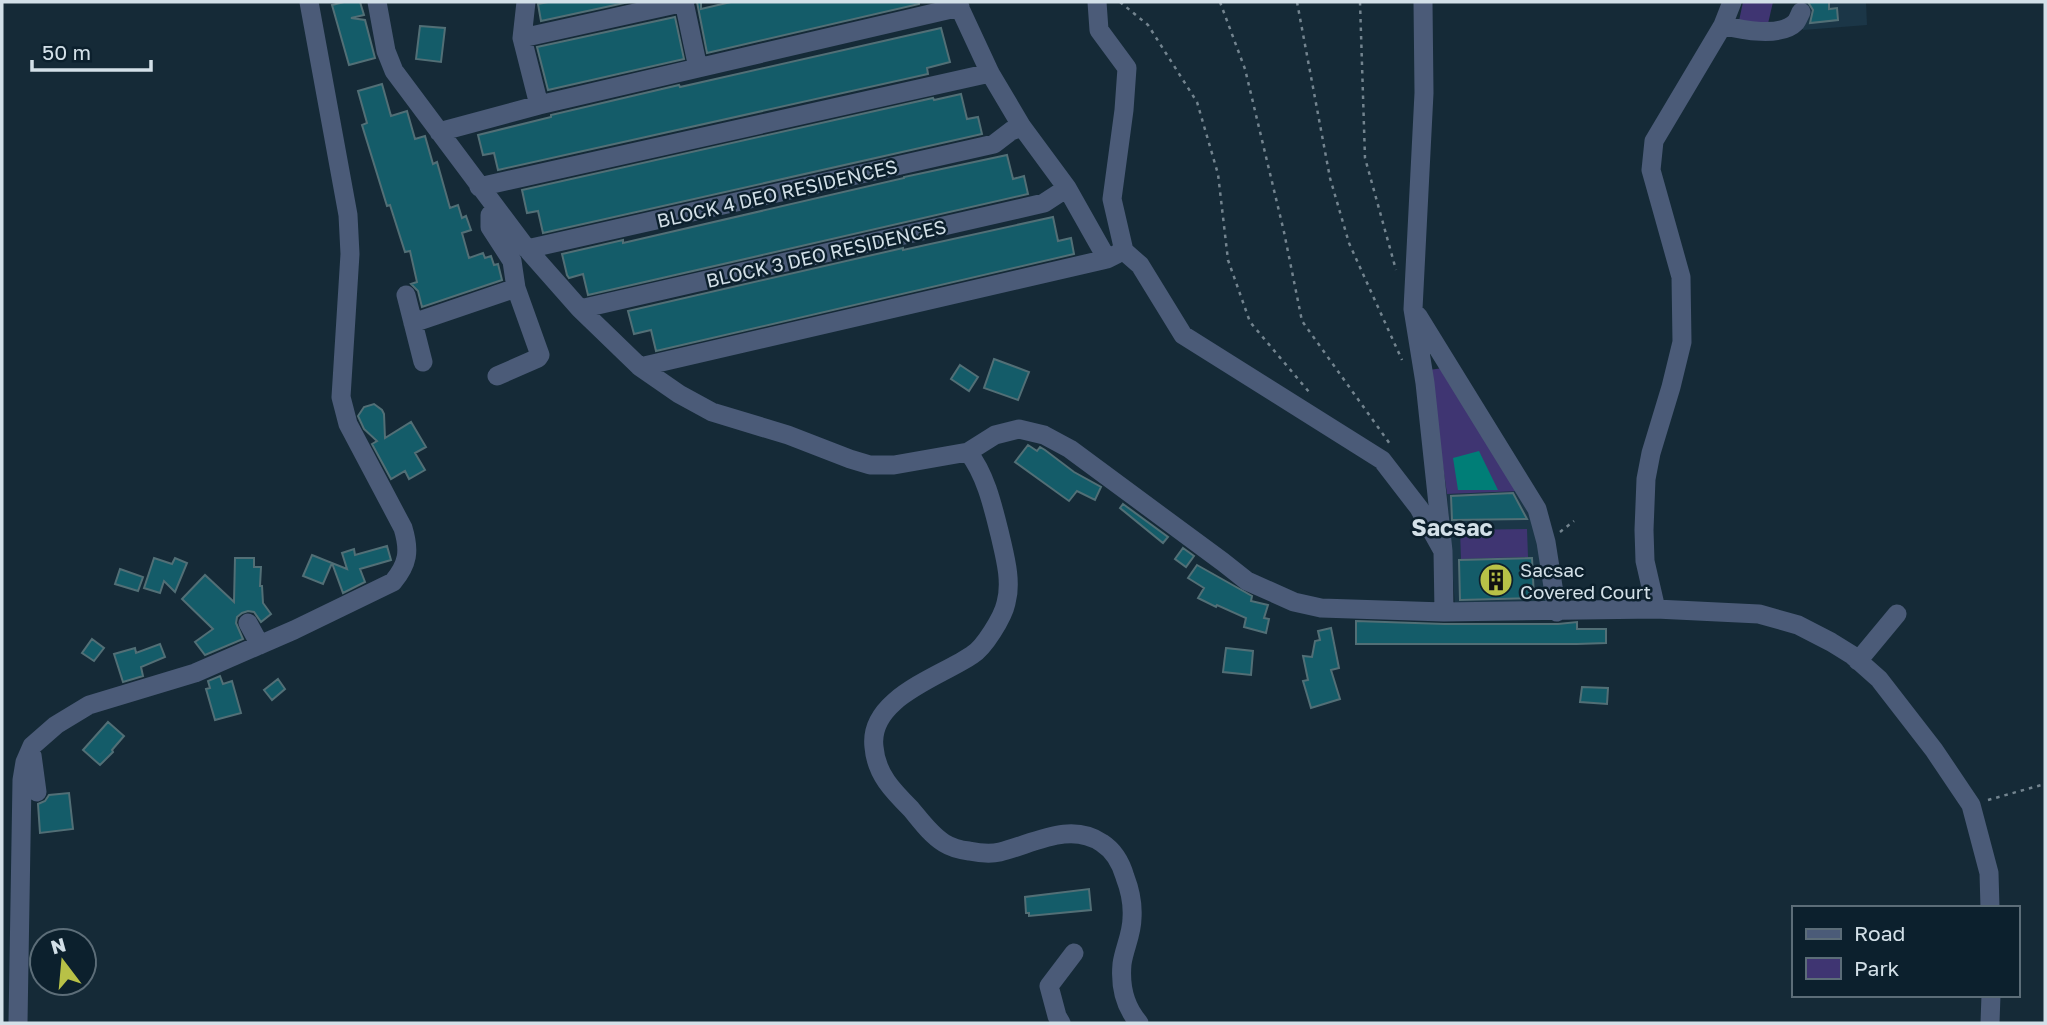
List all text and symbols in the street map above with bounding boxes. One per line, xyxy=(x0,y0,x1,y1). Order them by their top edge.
scale bar xyxy=(32,28,150,72)
text: 50 m xyxy=(42,39,91,65)
street label: BLOCK 4 DEO RESIDENCES xyxy=(654,154,900,232)
street label: BLOCK 3 DEO RESIDENCES xyxy=(704,214,948,292)
district label: Sacsac xyxy=(1411,513,1493,541)
place label: Sacsac Covered Court xyxy=(1520,558,1651,603)
building icon: Sacsac Covered Court xyxy=(1477,561,1515,599)
legend xyxy=(1792,906,2019,997)
text: Road xyxy=(1854,920,1905,946)
north arrow xyxy=(28,927,98,997)
text: N xyxy=(48,932,68,958)
text: Park xyxy=(1854,955,1900,981)

